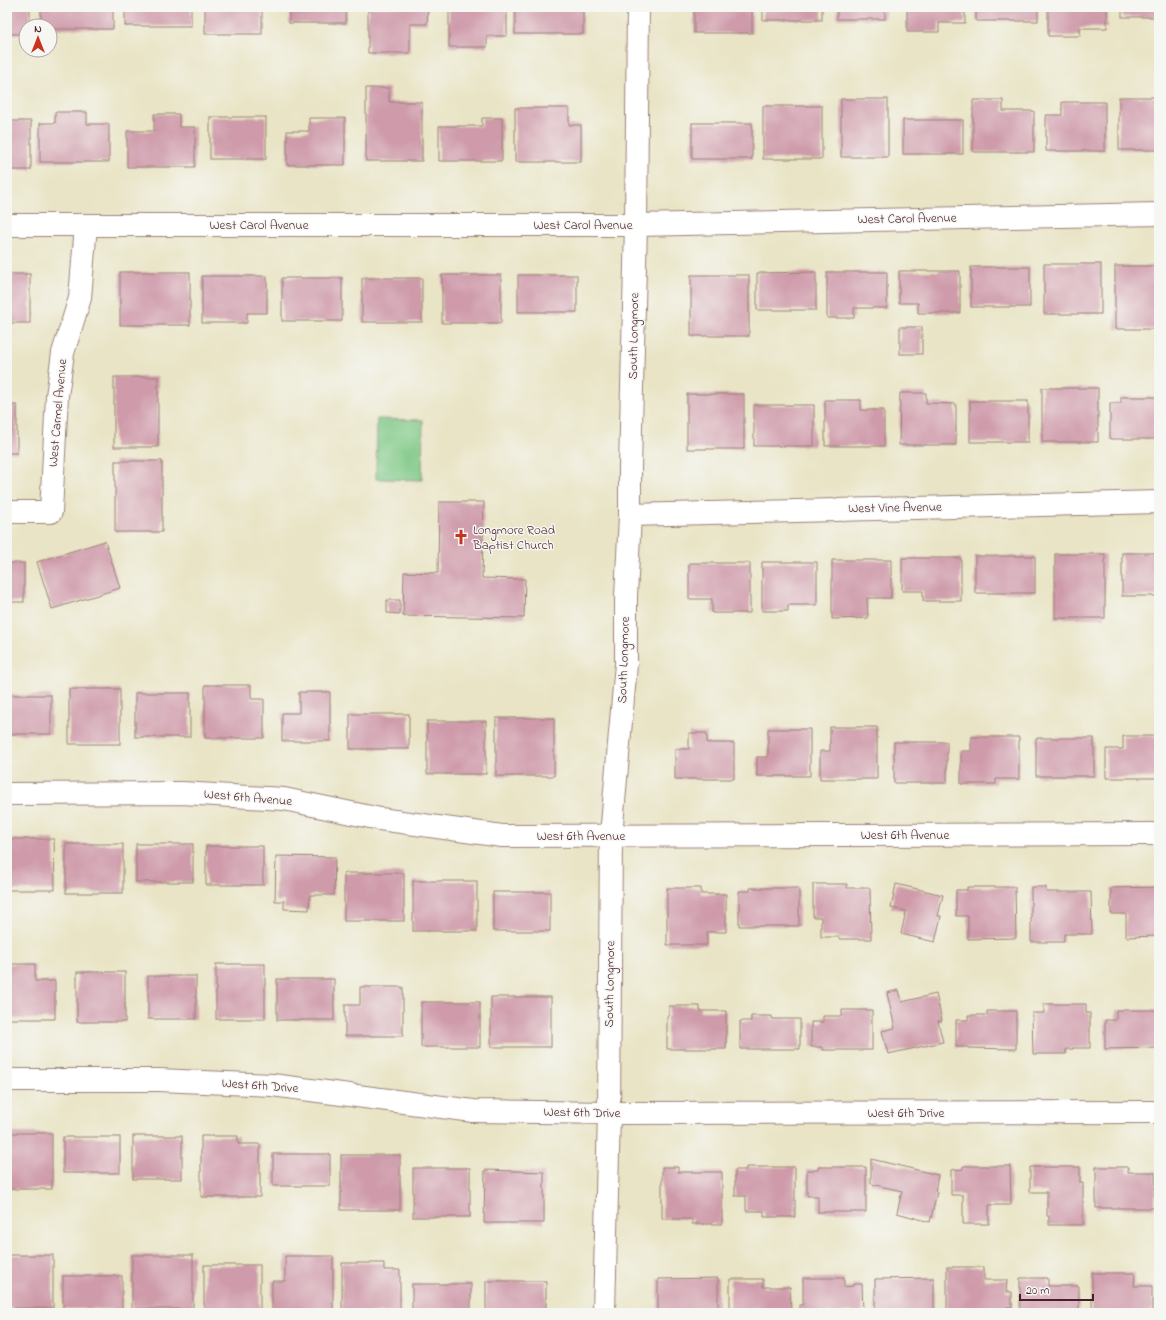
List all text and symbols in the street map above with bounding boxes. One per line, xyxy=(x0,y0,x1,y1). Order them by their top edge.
north arrow xyxy=(18,18,58,58)
text: N xyxy=(34,21,42,37)
street label: West Carol Avenue xyxy=(857,209,957,229)
street label: West Carol Avenue xyxy=(210,216,309,235)
street label: West Carol Avenue xyxy=(534,216,633,235)
street label: South Longmore xyxy=(624,292,645,380)
street label: West Carmel Avenue xyxy=(44,358,72,468)
street label: West Vine Avenue xyxy=(848,498,942,518)
place label: Longmore Road Baptist Church xyxy=(472,521,556,555)
church icon: Longmore Road Baptist Church xyxy=(452,528,470,546)
street label: South Longmore xyxy=(613,616,636,704)
street label: West 6th Avenue xyxy=(203,785,293,811)
street label: West 6th Avenue xyxy=(861,826,949,845)
street label: West 6th Avenue xyxy=(537,827,625,846)
street label: South Longmore xyxy=(600,940,621,1028)
street label: West 6th Drive xyxy=(221,1074,299,1098)
street label: West 6th Drive xyxy=(543,1103,621,1123)
street label: West 6th Drive xyxy=(868,1104,945,1123)
scale bar xyxy=(1020,1276,1093,1302)
text: 20 m xyxy=(1026,1282,1049,1300)

